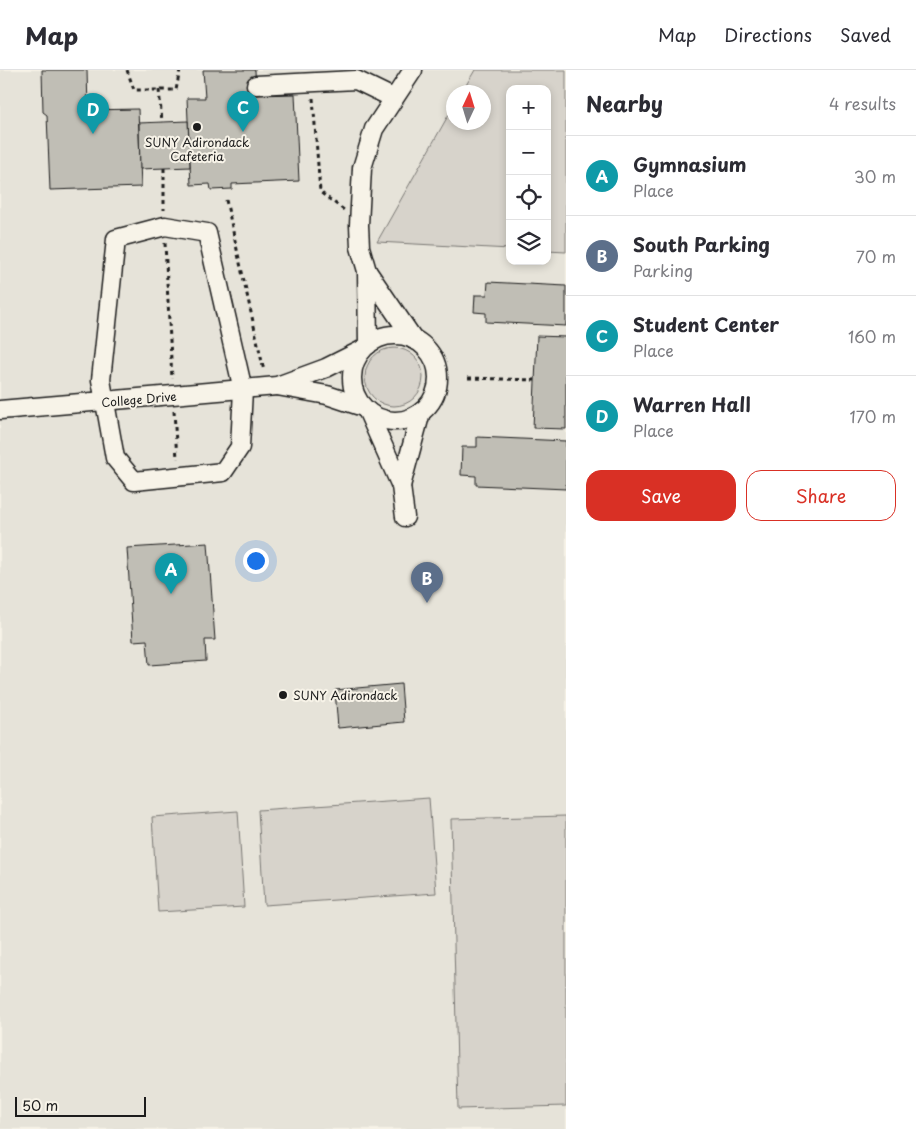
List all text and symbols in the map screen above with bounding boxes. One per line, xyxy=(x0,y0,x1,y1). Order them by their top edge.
text: Map xyxy=(25,17,78,53)
text: Map xyxy=(658,21,696,48)
text: Directions xyxy=(724,21,812,48)
text: Saved xyxy=(840,21,891,48)
north arrow xyxy=(446,85,491,130)
map controls xyxy=(506,85,551,265)
button: + xyxy=(506,85,551,130)
text: Nearby xyxy=(586,87,663,119)
pin: C xyxy=(227,91,259,132)
text: 4 results xyxy=(829,91,896,115)
pin: D xyxy=(77,93,109,134)
marker: SUNY Adirondack Cafeteria xyxy=(191,121,203,133)
button: − xyxy=(506,130,551,175)
place label: SUNY Adirondack Cafeteria xyxy=(145,133,249,165)
text: Gymnasium xyxy=(633,150,747,178)
text: A xyxy=(596,164,608,188)
text: 30 m xyxy=(854,164,896,188)
button: locate xyxy=(506,175,551,220)
text: Place xyxy=(633,178,674,202)
button: layers xyxy=(506,220,551,265)
text: South Parking xyxy=(633,230,770,258)
text: B xyxy=(597,244,607,268)
text: 70 m xyxy=(856,244,896,268)
text: Parking xyxy=(633,258,693,282)
text: Student Center xyxy=(633,310,779,338)
text: C xyxy=(596,324,608,348)
text: 160 m xyxy=(848,324,896,348)
text: Place xyxy=(633,338,674,362)
street label: College Drive xyxy=(101,387,178,411)
text: Warren Hall xyxy=(633,390,751,418)
text: D xyxy=(596,404,608,428)
text: 170 m xyxy=(850,404,896,428)
text: Place xyxy=(633,418,674,442)
button: Save xyxy=(586,470,736,521)
button: Share xyxy=(746,470,896,521)
your location xyxy=(243,548,269,574)
pin: A xyxy=(155,553,187,594)
pin: B xyxy=(411,562,443,603)
place label: SUNY Adirondack xyxy=(293,686,398,704)
marker: SUNY Adirondack xyxy=(277,689,289,701)
scale bar xyxy=(15,1094,146,1117)
text: 50 m xyxy=(22,1095,58,1116)

